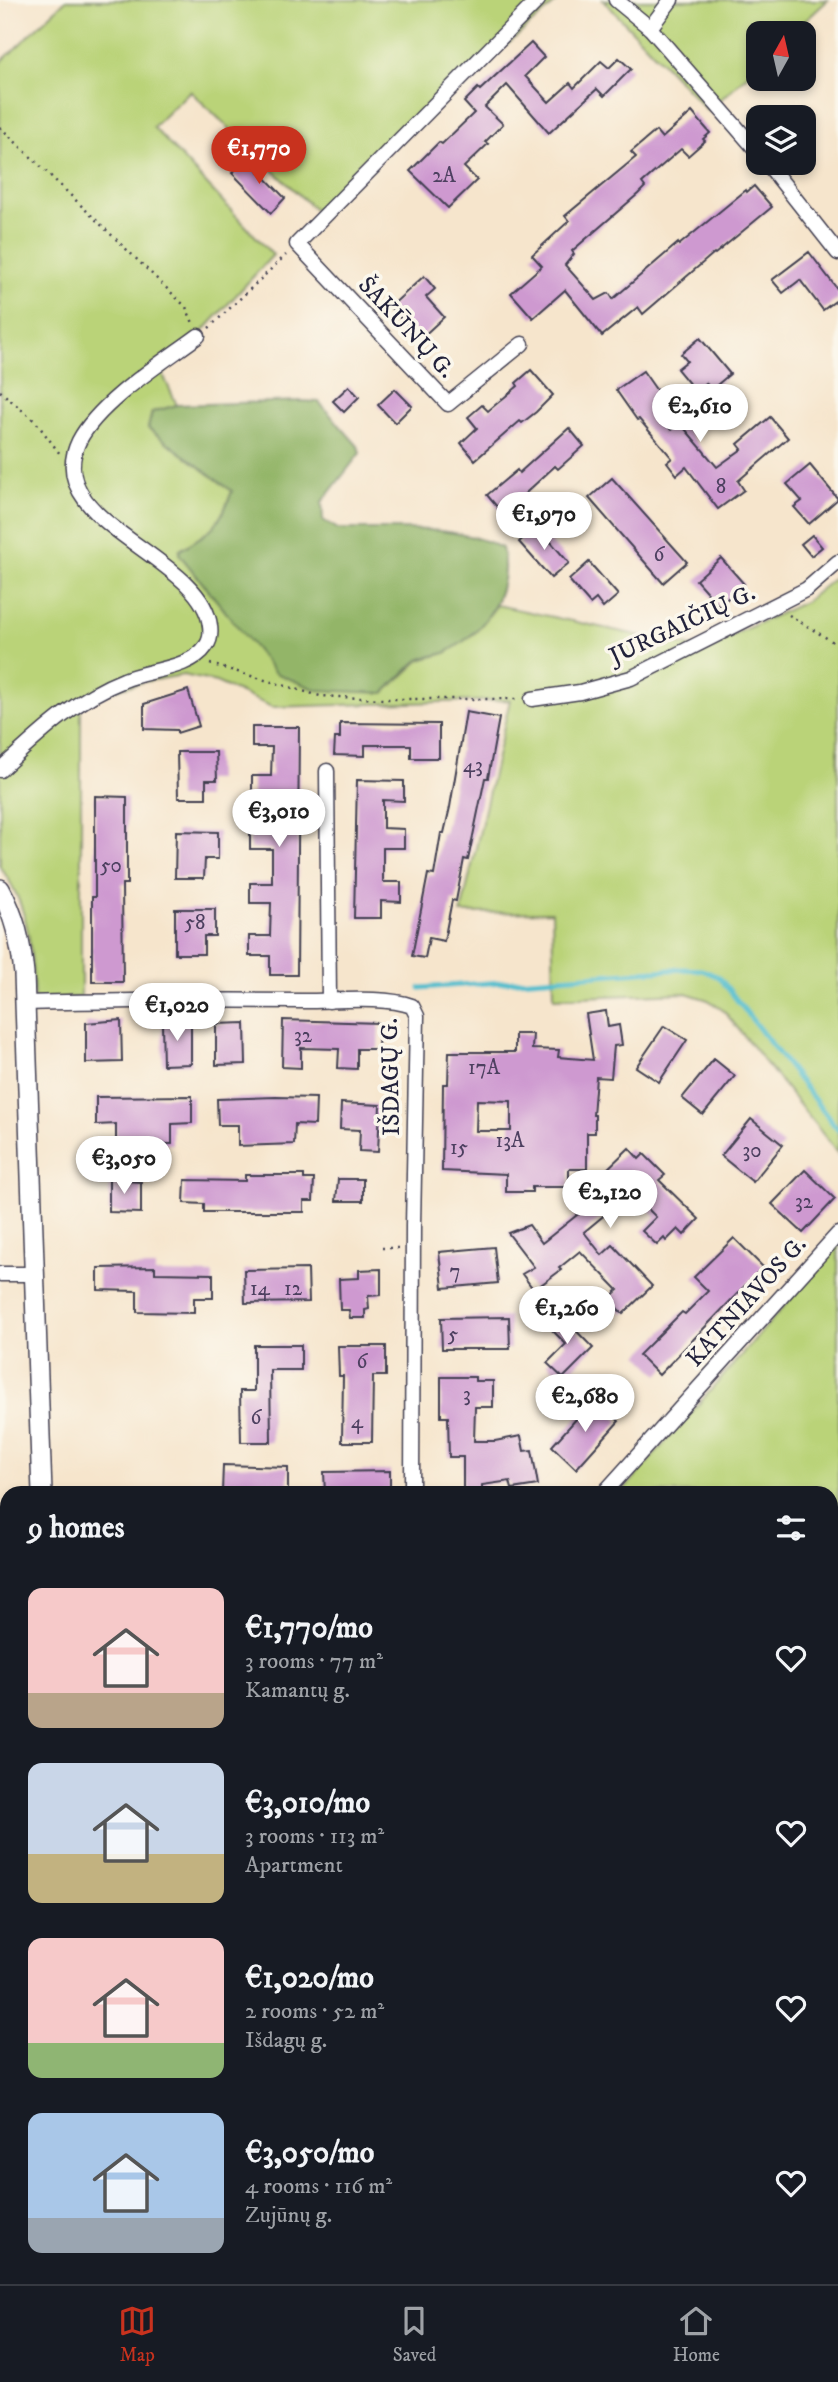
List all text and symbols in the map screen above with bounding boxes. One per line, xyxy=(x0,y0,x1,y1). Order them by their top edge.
north arrow xyxy=(746,21,816,91)
map controls xyxy=(746,21,816,175)
button: layers xyxy=(746,105,816,175)
pin: €1,770 xyxy=(202,127,316,186)
text: €1,770 xyxy=(227,134,291,163)
house number: 2A xyxy=(432,163,456,189)
street label: ŠAKŪNŲ G. xyxy=(351,270,462,385)
pin: €2,610 xyxy=(643,384,757,444)
text: €2,610 xyxy=(668,392,732,421)
house number: 8 xyxy=(716,474,726,500)
pin: €1,970 xyxy=(487,492,601,552)
text: €1,970 xyxy=(512,500,576,529)
house number: 6 xyxy=(654,542,666,568)
street label: JURGAIČIŲ G. xyxy=(602,577,760,673)
house number: 43 xyxy=(463,753,483,779)
pin: €3,010 xyxy=(222,790,336,849)
text: €3,010 xyxy=(248,797,310,826)
house number: 50 xyxy=(100,853,122,879)
house number: 58 xyxy=(185,910,205,936)
pin: €1,020 xyxy=(120,984,234,1043)
text: €1,020 xyxy=(145,991,209,1020)
street label: IŠDAGŲ G. xyxy=(374,1018,407,1136)
house number: 32 xyxy=(294,1023,313,1049)
house number: 17A xyxy=(468,1055,501,1081)
house number: 13A xyxy=(496,1128,525,1154)
house number: 15 xyxy=(450,1135,468,1161)
pin: €3,050 xyxy=(67,1136,181,1196)
house number: 30 xyxy=(742,1138,762,1164)
text: €3,050 xyxy=(92,1144,156,1173)
pin: €2,120 xyxy=(553,1170,667,1230)
text: €2,120 xyxy=(578,1178,642,1207)
house number: 32 xyxy=(795,1189,814,1215)
street label: KATNIAVOS G. xyxy=(680,1230,813,1373)
house number: 7 xyxy=(449,1259,461,1285)
house number: 14 xyxy=(250,1276,271,1302)
house number: 12 xyxy=(284,1276,303,1302)
pin: €1,260 xyxy=(510,1286,624,1346)
text: €1,260 xyxy=(535,1294,599,1323)
house number: 5 xyxy=(448,1322,458,1348)
house number: 6 xyxy=(357,1349,369,1375)
pin: €2,680 xyxy=(528,1374,642,1434)
house number: 3 xyxy=(463,1382,471,1408)
text: €2,680 xyxy=(551,1382,619,1411)
house number: 6 xyxy=(251,1405,263,1431)
house number: 4 xyxy=(351,1409,364,1435)
icon: filters xyxy=(772,1509,810,1547)
text: 9 homes xyxy=(28,1510,125,1547)
text: €1,770/mo xyxy=(245,1610,373,1647)
icon: home xyxy=(84,1616,168,1700)
icon: heart xyxy=(772,1639,810,1677)
text: 3 rooms · 77 m² xyxy=(245,1647,383,1676)
text: Kamantų g. xyxy=(245,1676,350,1705)
text: €3,010/mo xyxy=(245,1785,370,1822)
icon: home xyxy=(84,1791,168,1875)
icon: heart xyxy=(772,1814,810,1852)
text: 3 rooms · 113 m² xyxy=(245,1822,384,1851)
text: Apartment xyxy=(245,1851,343,1880)
text: €1,020/mo xyxy=(245,1960,374,1997)
icon: home xyxy=(84,1966,168,2050)
icon: heart xyxy=(772,1989,810,2027)
text: 2 rooms · 52 m² xyxy=(245,1997,384,2026)
text: Išdagų g. xyxy=(245,2026,327,2055)
text: €3,050/mo xyxy=(245,2135,374,2172)
icon: home xyxy=(84,2141,168,2225)
icon: heart xyxy=(772,2164,810,2202)
text: 4 rooms · 116 m² xyxy=(245,2172,392,2201)
text: Zujūnų g. xyxy=(245,2201,332,2230)
tab: Map xyxy=(118,2302,156,2367)
tab: Saved xyxy=(393,2302,436,2367)
tab: Home xyxy=(673,2302,720,2367)

